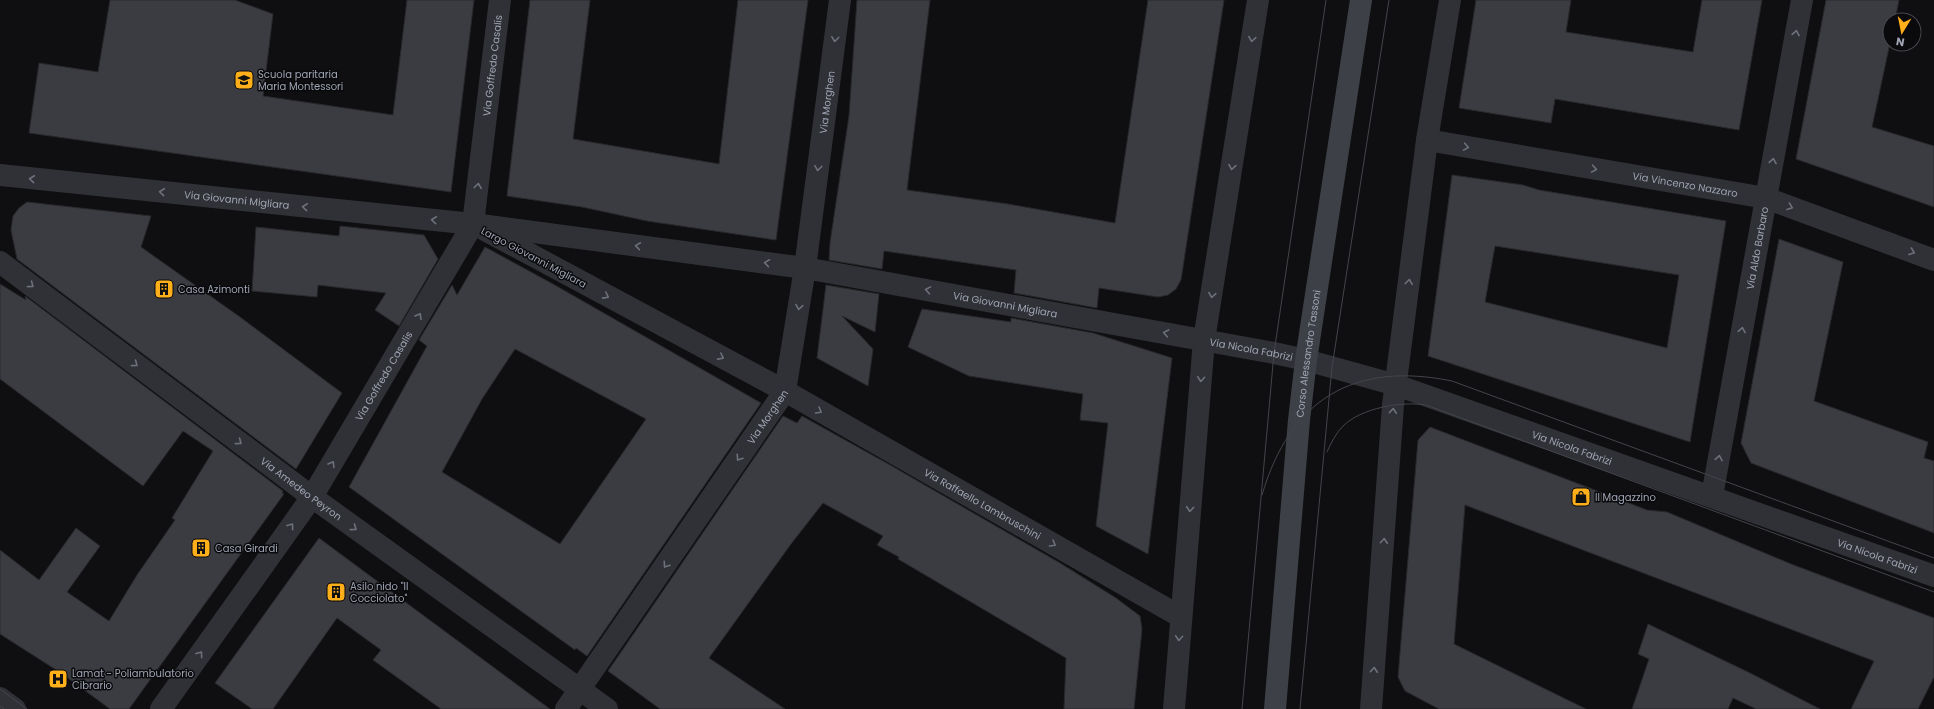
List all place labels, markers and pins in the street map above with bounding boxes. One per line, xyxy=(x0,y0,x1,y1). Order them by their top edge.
place label: Scuola paritaria Maria Montessori xyxy=(258,67,343,94)
school or university icon: Scuola paritaria Maria Montessori xyxy=(233,69,255,91)
building icon: Casa Azimonti xyxy=(153,278,175,300)
place label: Casa Azimonti xyxy=(178,282,250,297)
shop icon: Il Magazzino xyxy=(1570,486,1592,508)
place label: Il Magazzino xyxy=(1595,490,1656,505)
building icon: Casa Girardi xyxy=(190,537,212,559)
place label: Casa Girardi xyxy=(215,541,278,556)
place label: Asilo nido "Il Cocciolato" xyxy=(350,579,408,606)
building icon: Asilo nido "Il Cocciolato" xyxy=(325,581,347,603)
place label: Lamat - Poliambulatorio Cibrario xyxy=(72,666,194,693)
hospital icon: Lamat - Poliambulatorio Cibrario xyxy=(47,668,69,690)

